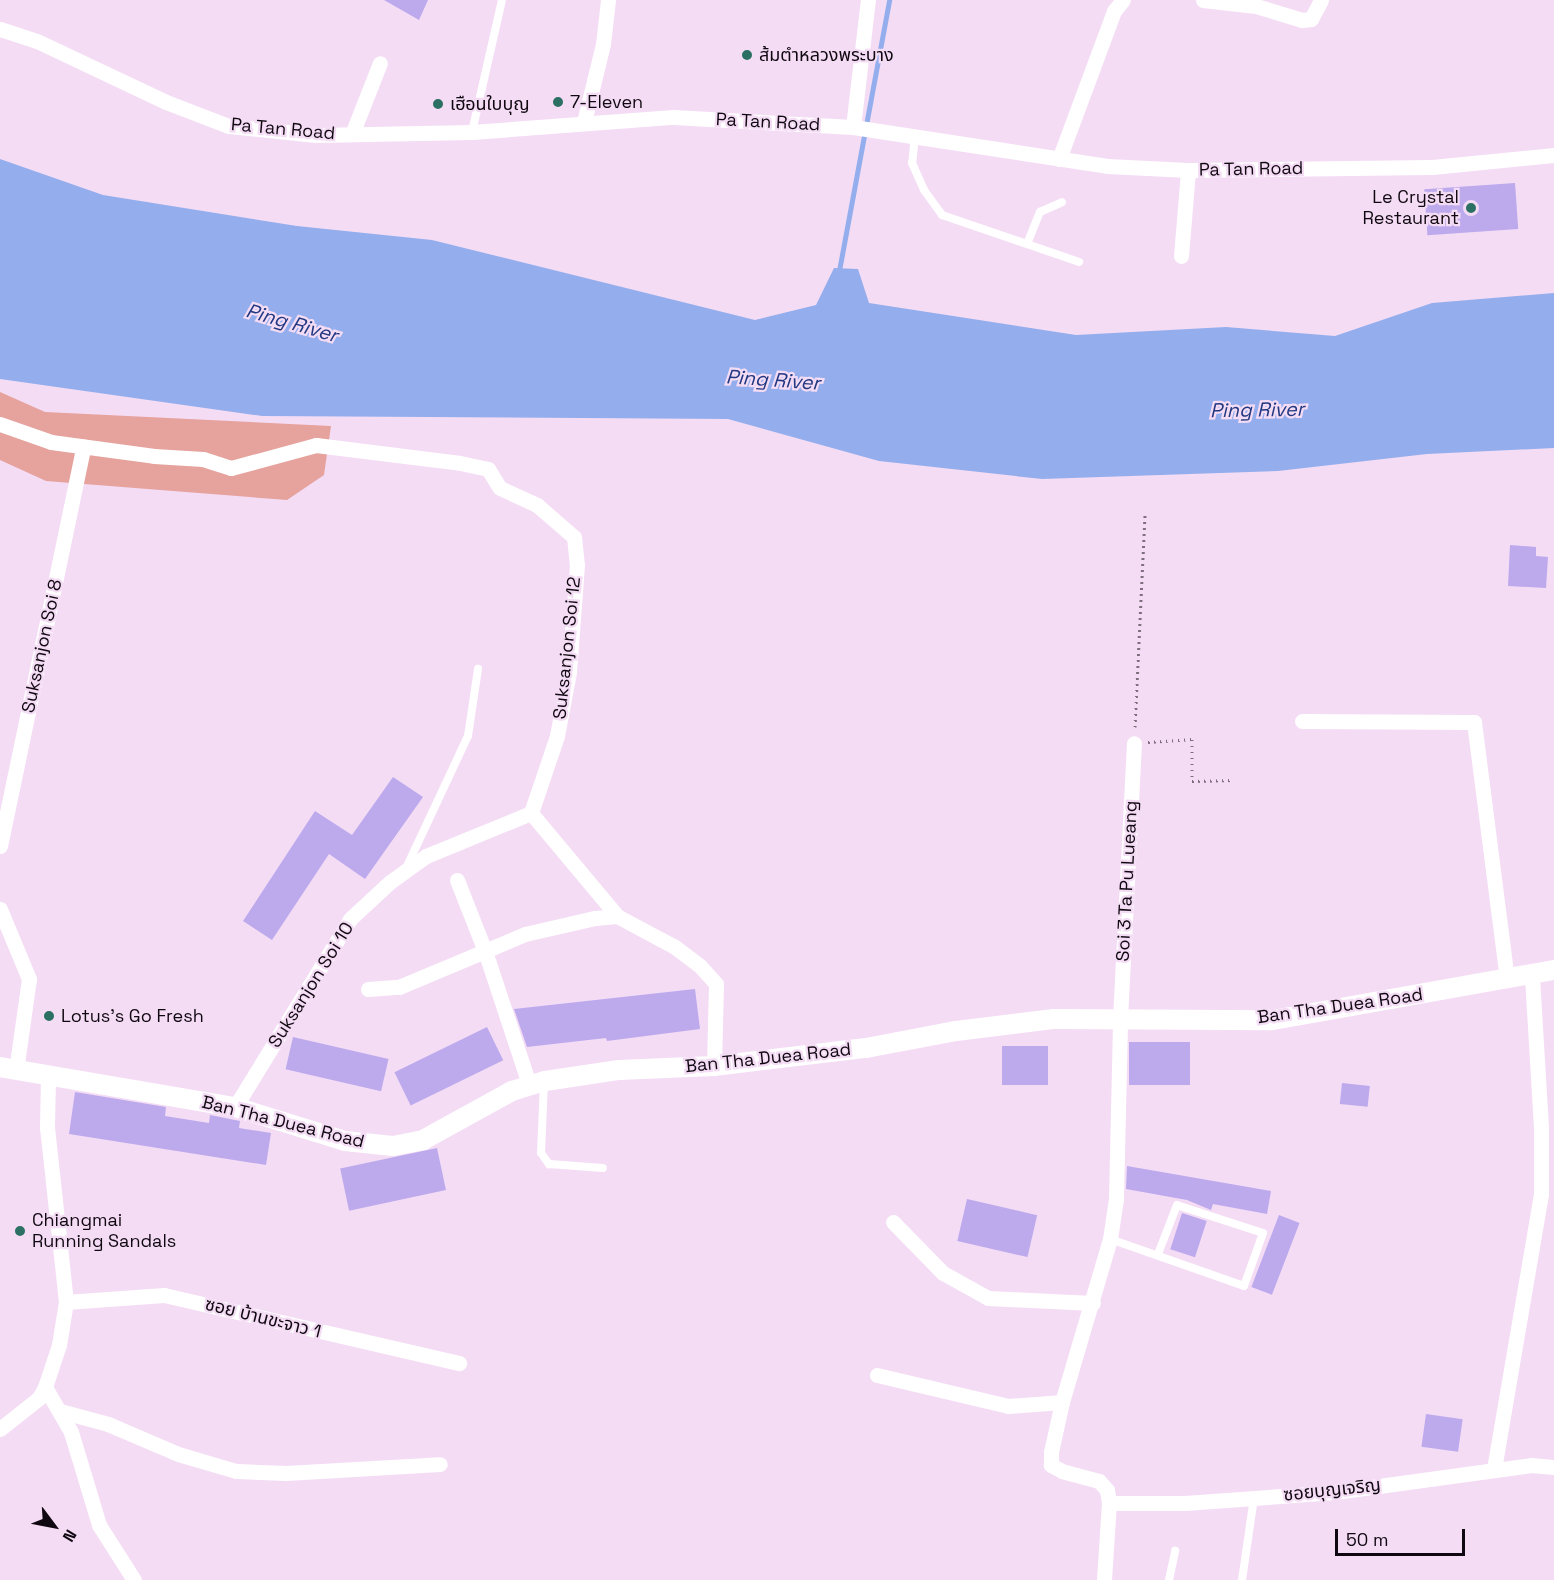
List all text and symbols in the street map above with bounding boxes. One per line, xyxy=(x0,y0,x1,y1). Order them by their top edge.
place label: ส้มตำหลวงพระบาง xyxy=(759,44,894,66)
marker: ส้มตำหลวงพระบาง xyxy=(740,48,754,62)
place label: 7-Eleven xyxy=(570,91,643,113)
place label: เฮือนใบบุญ xyxy=(450,93,530,115)
marker: 7-Eleven xyxy=(551,95,565,109)
marker: เฮือนใบบุญ xyxy=(431,97,445,111)
street label: Pa Tan Road xyxy=(715,108,821,136)
street label: Pa Tan Road xyxy=(230,114,336,144)
street label: Pa Tan Road xyxy=(1198,157,1304,181)
place label: Le Crystal Restaurant xyxy=(1362,187,1459,230)
marker: Le Crystal Restaurant xyxy=(1464,201,1478,215)
water label: Ping River xyxy=(243,298,341,348)
water label: Ping River xyxy=(725,365,821,395)
water label: Ping River xyxy=(1210,397,1304,423)
street label: Suksanjon Soi 12 xyxy=(549,576,585,720)
street label: Suksanjon Soi 8 xyxy=(17,577,67,715)
street label: Soi 3 Ta Pu Lueang xyxy=(1112,800,1142,962)
street label: Suksanjon Soi 10 xyxy=(264,918,358,1052)
street label: Ban Tha Duea Road xyxy=(1256,984,1424,1028)
place label: Lotus's Go Fresh xyxy=(61,1005,204,1027)
marker: Lotus's Go Fresh xyxy=(42,1009,56,1023)
street label: Ban Tha Duea Road xyxy=(684,1039,852,1077)
street label: Ban Tha Duea Road xyxy=(199,1091,367,1153)
place label: Chiangmai Running Sandals xyxy=(32,1210,176,1252)
marker: Chiangmai Running Sandals xyxy=(13,1224,27,1238)
street label: ซอย บ้านขะจาว 1 xyxy=(203,1293,323,1343)
street label: ซอยบุญเจริญ xyxy=(1282,1474,1382,1506)
north arrow xyxy=(24,1496,84,1556)
scale bar xyxy=(1338,1517,1468,1555)
text: N xyxy=(58,1526,81,1546)
text: 50 m xyxy=(1346,1528,1388,1551)

